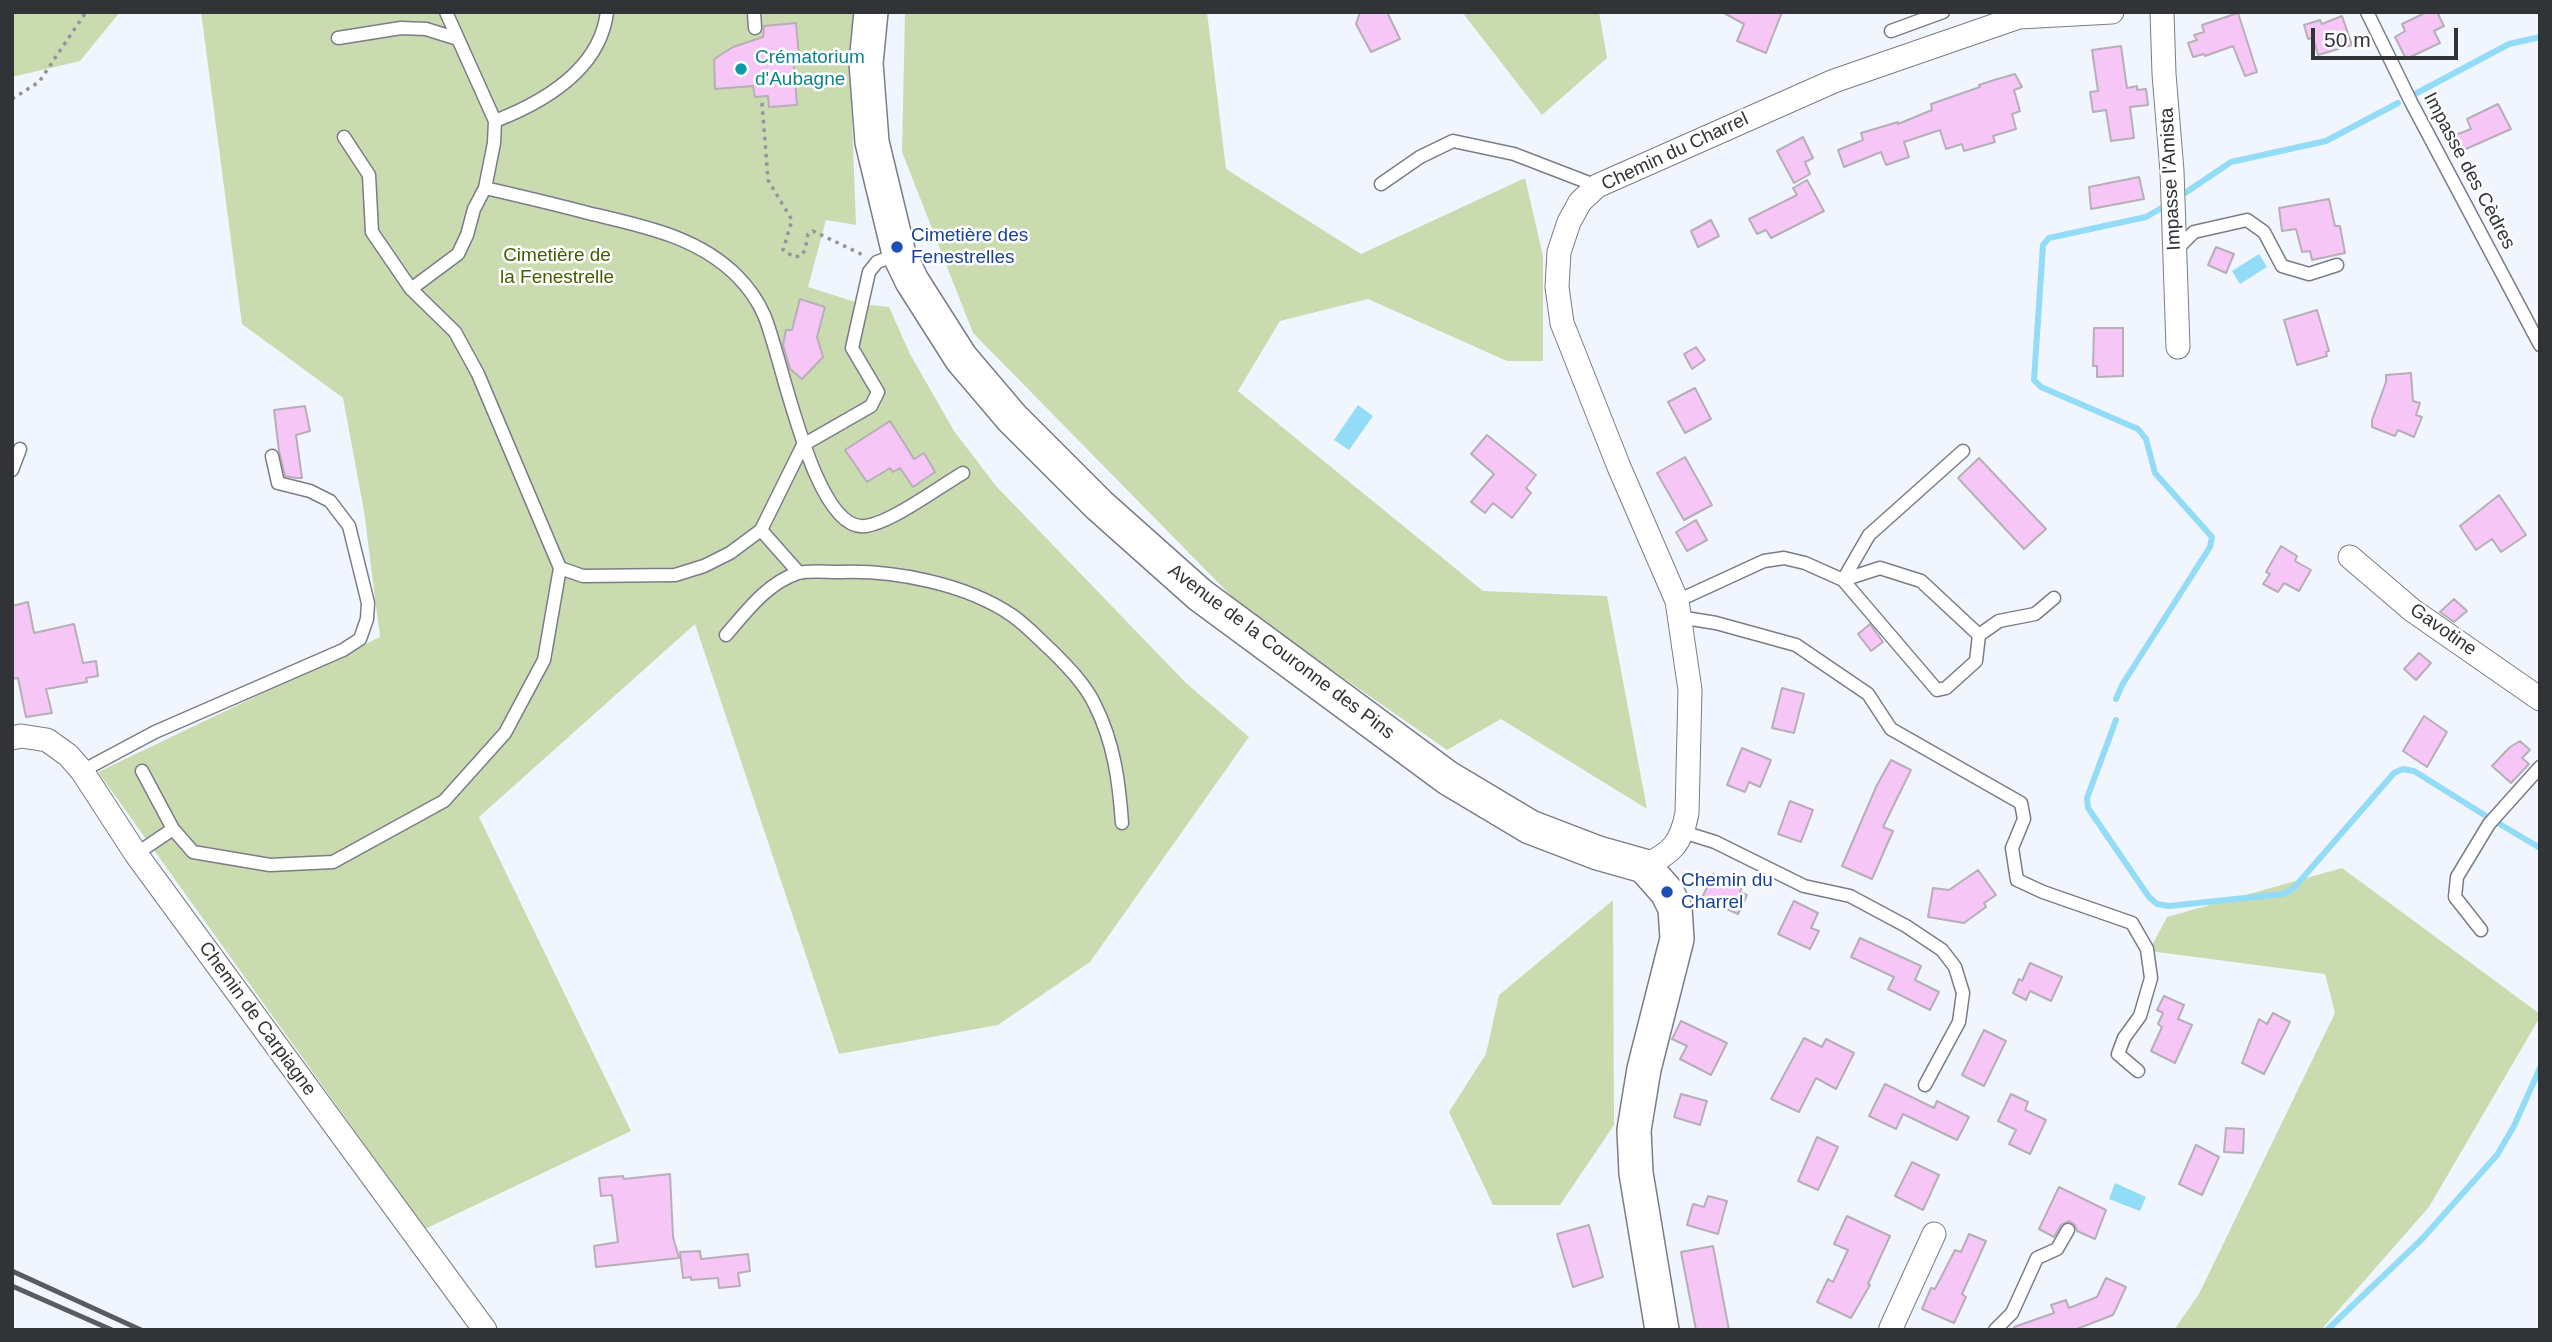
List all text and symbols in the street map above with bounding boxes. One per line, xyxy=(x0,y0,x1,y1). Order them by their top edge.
scale bar xyxy=(2314,14,2461,58)
text: 50 m xyxy=(2324,28,2371,51)
place label: Crématorium d'Aubagne xyxy=(755,47,865,91)
marker: Crématorium d'Aubagne xyxy=(733,61,749,77)
street label: Impasse des Cèdres xyxy=(2418,89,2520,253)
street label: Impasse l'Amista xyxy=(2156,107,2186,251)
street label: Chemin du Charrel xyxy=(1598,108,1752,196)
place label: Cimetière des Fenestrelles xyxy=(911,225,1028,269)
marker: Cimetière des Fenestrelles xyxy=(889,239,905,255)
park label: Cimetière de la Fenestrelle xyxy=(500,245,614,289)
street label: Avenue de la Couronne des Pins xyxy=(1163,559,1399,745)
street label: Gavotine xyxy=(2405,599,2481,661)
place label: Chemin du Charrel xyxy=(1681,870,1773,914)
marker: Chemin du Charrel xyxy=(1659,884,1675,900)
street label: Chemin de Carpiagne xyxy=(193,938,321,1100)

